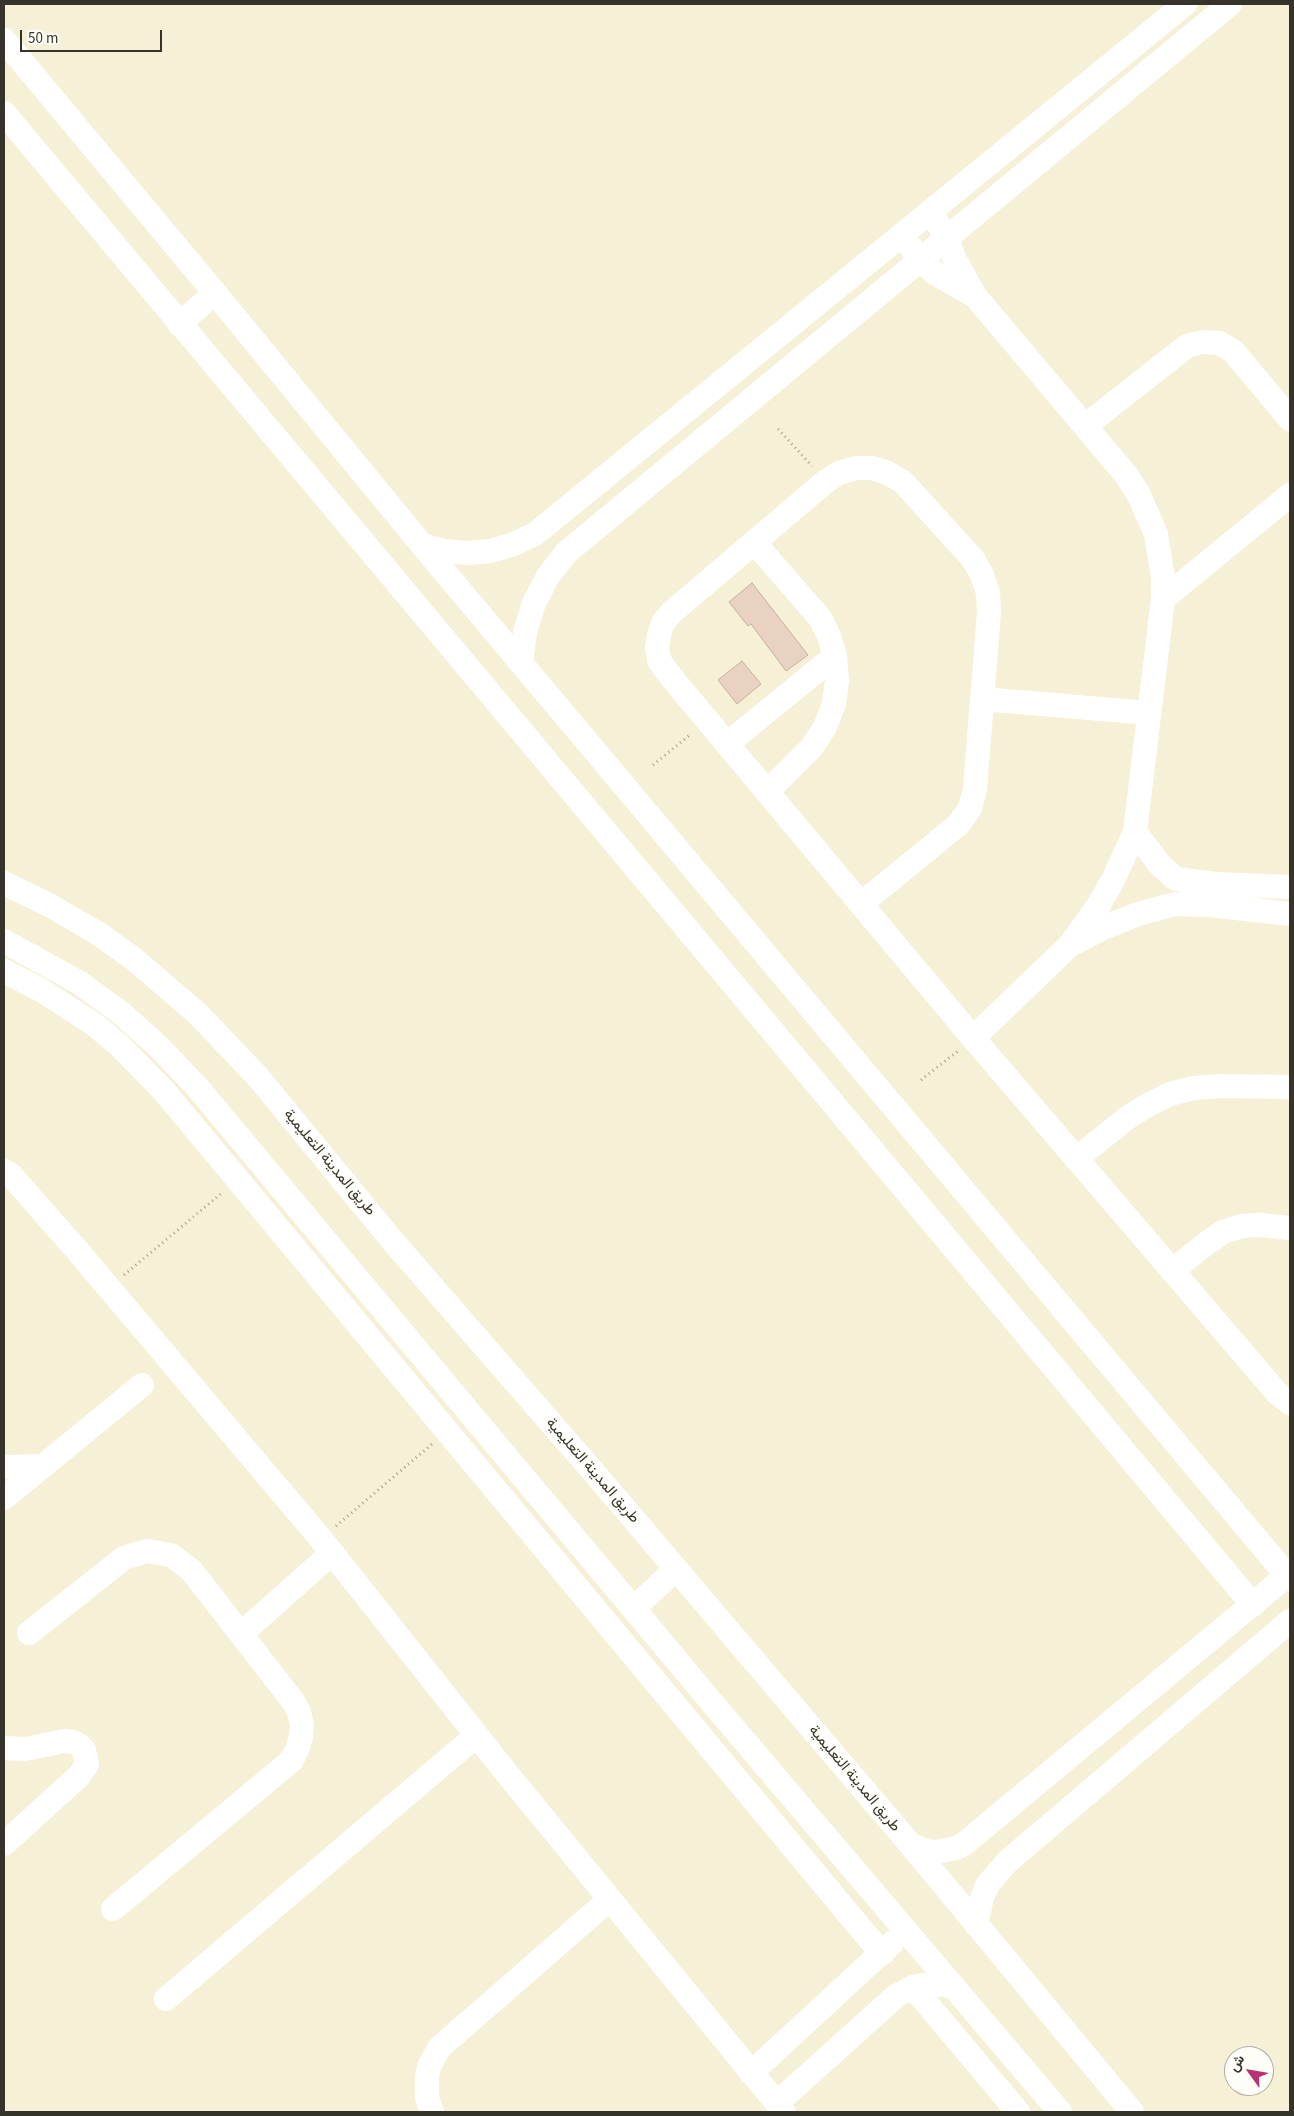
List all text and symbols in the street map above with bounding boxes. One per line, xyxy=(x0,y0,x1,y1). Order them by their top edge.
scale bar xyxy=(22,20,165,52)
text: 50 m xyxy=(28,28,58,49)
street label: طريق المدينة التعليمية xyxy=(279,1106,379,1220)
street label: طريق المدينة التعليمية xyxy=(541,1415,643,1527)
street label: طريق المدينة التعليمية xyxy=(804,1722,904,1836)
north arrow xyxy=(1224,2046,1274,2096)
text: ش xyxy=(1224,2051,1250,2076)

